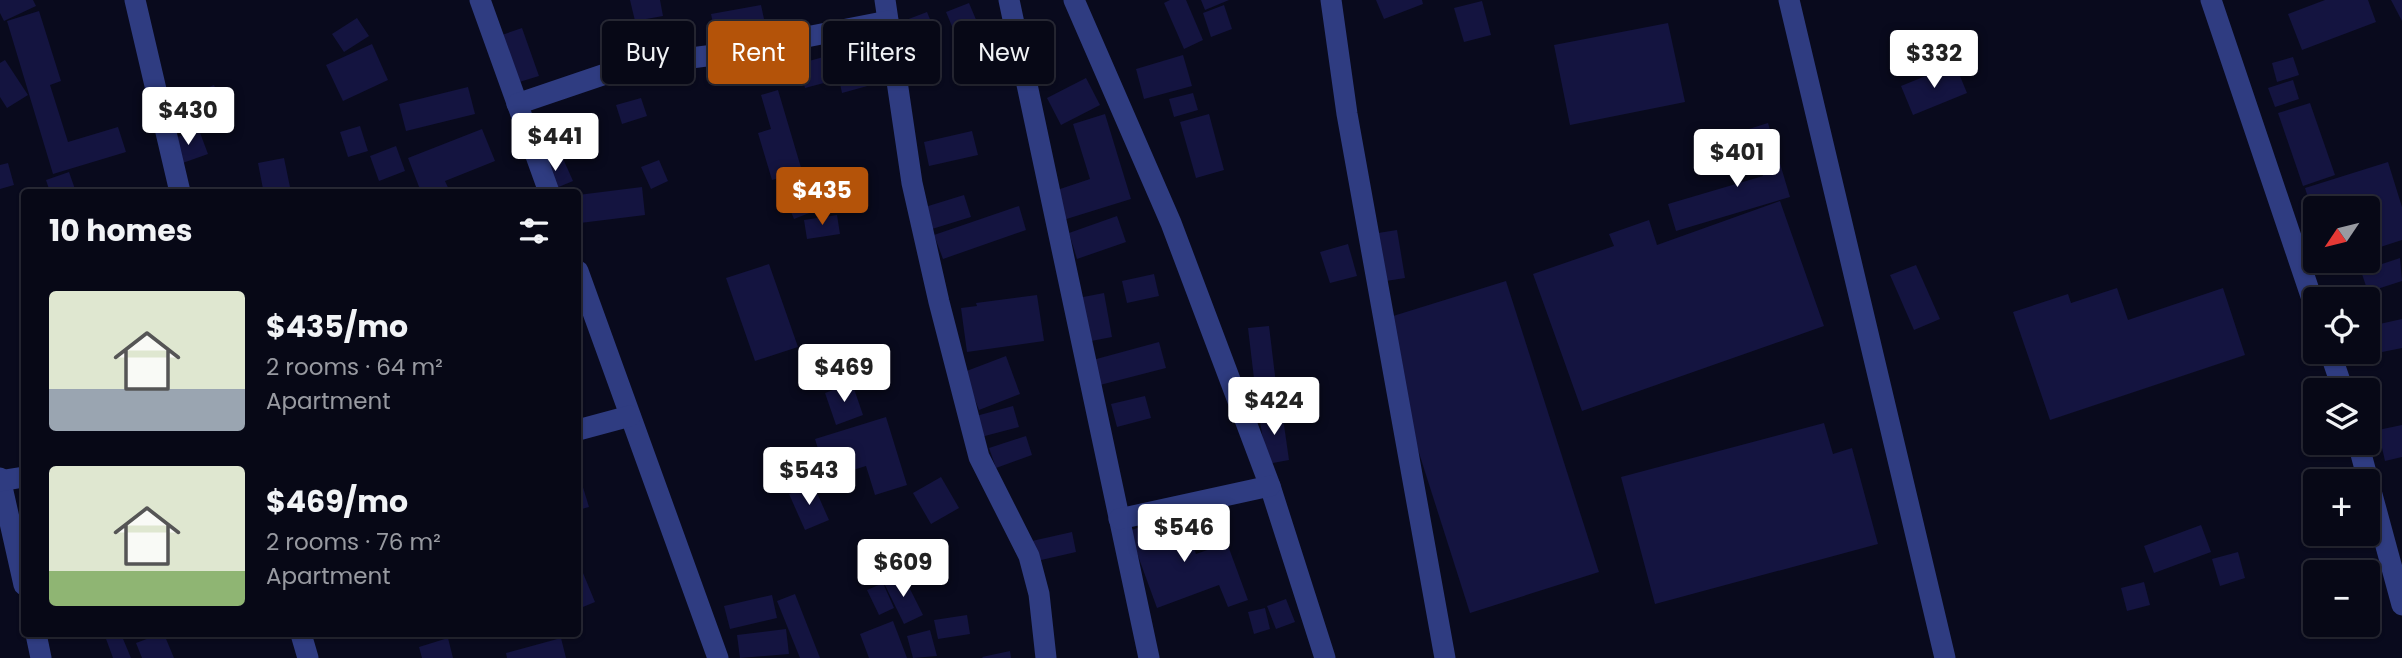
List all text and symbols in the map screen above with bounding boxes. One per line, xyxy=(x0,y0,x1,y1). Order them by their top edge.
chip: Buy xyxy=(602,21,694,84)
chip: Rent xyxy=(708,21,809,84)
chip: Filters xyxy=(823,21,940,84)
chip: New xyxy=(954,21,1054,84)
pin: $332 xyxy=(1893,31,1975,90)
text: $332 xyxy=(1906,37,1962,69)
pin: $430 xyxy=(147,88,229,147)
text: $430 xyxy=(158,94,218,126)
pin: $441 xyxy=(514,114,596,173)
text: $441 xyxy=(528,120,582,152)
pin: $401 xyxy=(1696,130,1778,189)
text: $401 xyxy=(1710,136,1764,168)
pin: $435 xyxy=(781,168,863,227)
text: $435 xyxy=(792,174,852,206)
north arrow xyxy=(2303,196,2380,273)
map controls xyxy=(2303,196,2380,637)
text: 10 homes xyxy=(49,209,193,252)
icon: filters xyxy=(515,212,553,250)
button: locate xyxy=(2303,287,2380,364)
text: $435/mo xyxy=(266,305,408,348)
icon: home xyxy=(105,319,189,403)
pin: $469 xyxy=(803,344,885,404)
text: 2 rooms · 64 m² xyxy=(266,351,443,383)
text: $469 xyxy=(814,351,874,383)
pin: $424 xyxy=(1233,378,1315,437)
button: layers xyxy=(2303,378,2380,455)
text: $424 xyxy=(1244,384,1304,416)
text: Apartment xyxy=(266,385,391,417)
pin: $543 xyxy=(768,448,850,507)
text: $543 xyxy=(779,454,839,486)
button: + xyxy=(2303,469,2380,546)
text: $469/mo xyxy=(266,480,408,523)
icon: home xyxy=(105,494,189,578)
pin: $546 xyxy=(1143,504,1225,564)
text: $546 xyxy=(1154,511,1214,543)
text: 2 rooms · 76 m² xyxy=(266,526,441,558)
pin: $609 xyxy=(862,540,944,599)
text: $609 xyxy=(874,546,932,578)
text: Apartment xyxy=(266,560,391,592)
button: − xyxy=(2303,560,2380,637)

